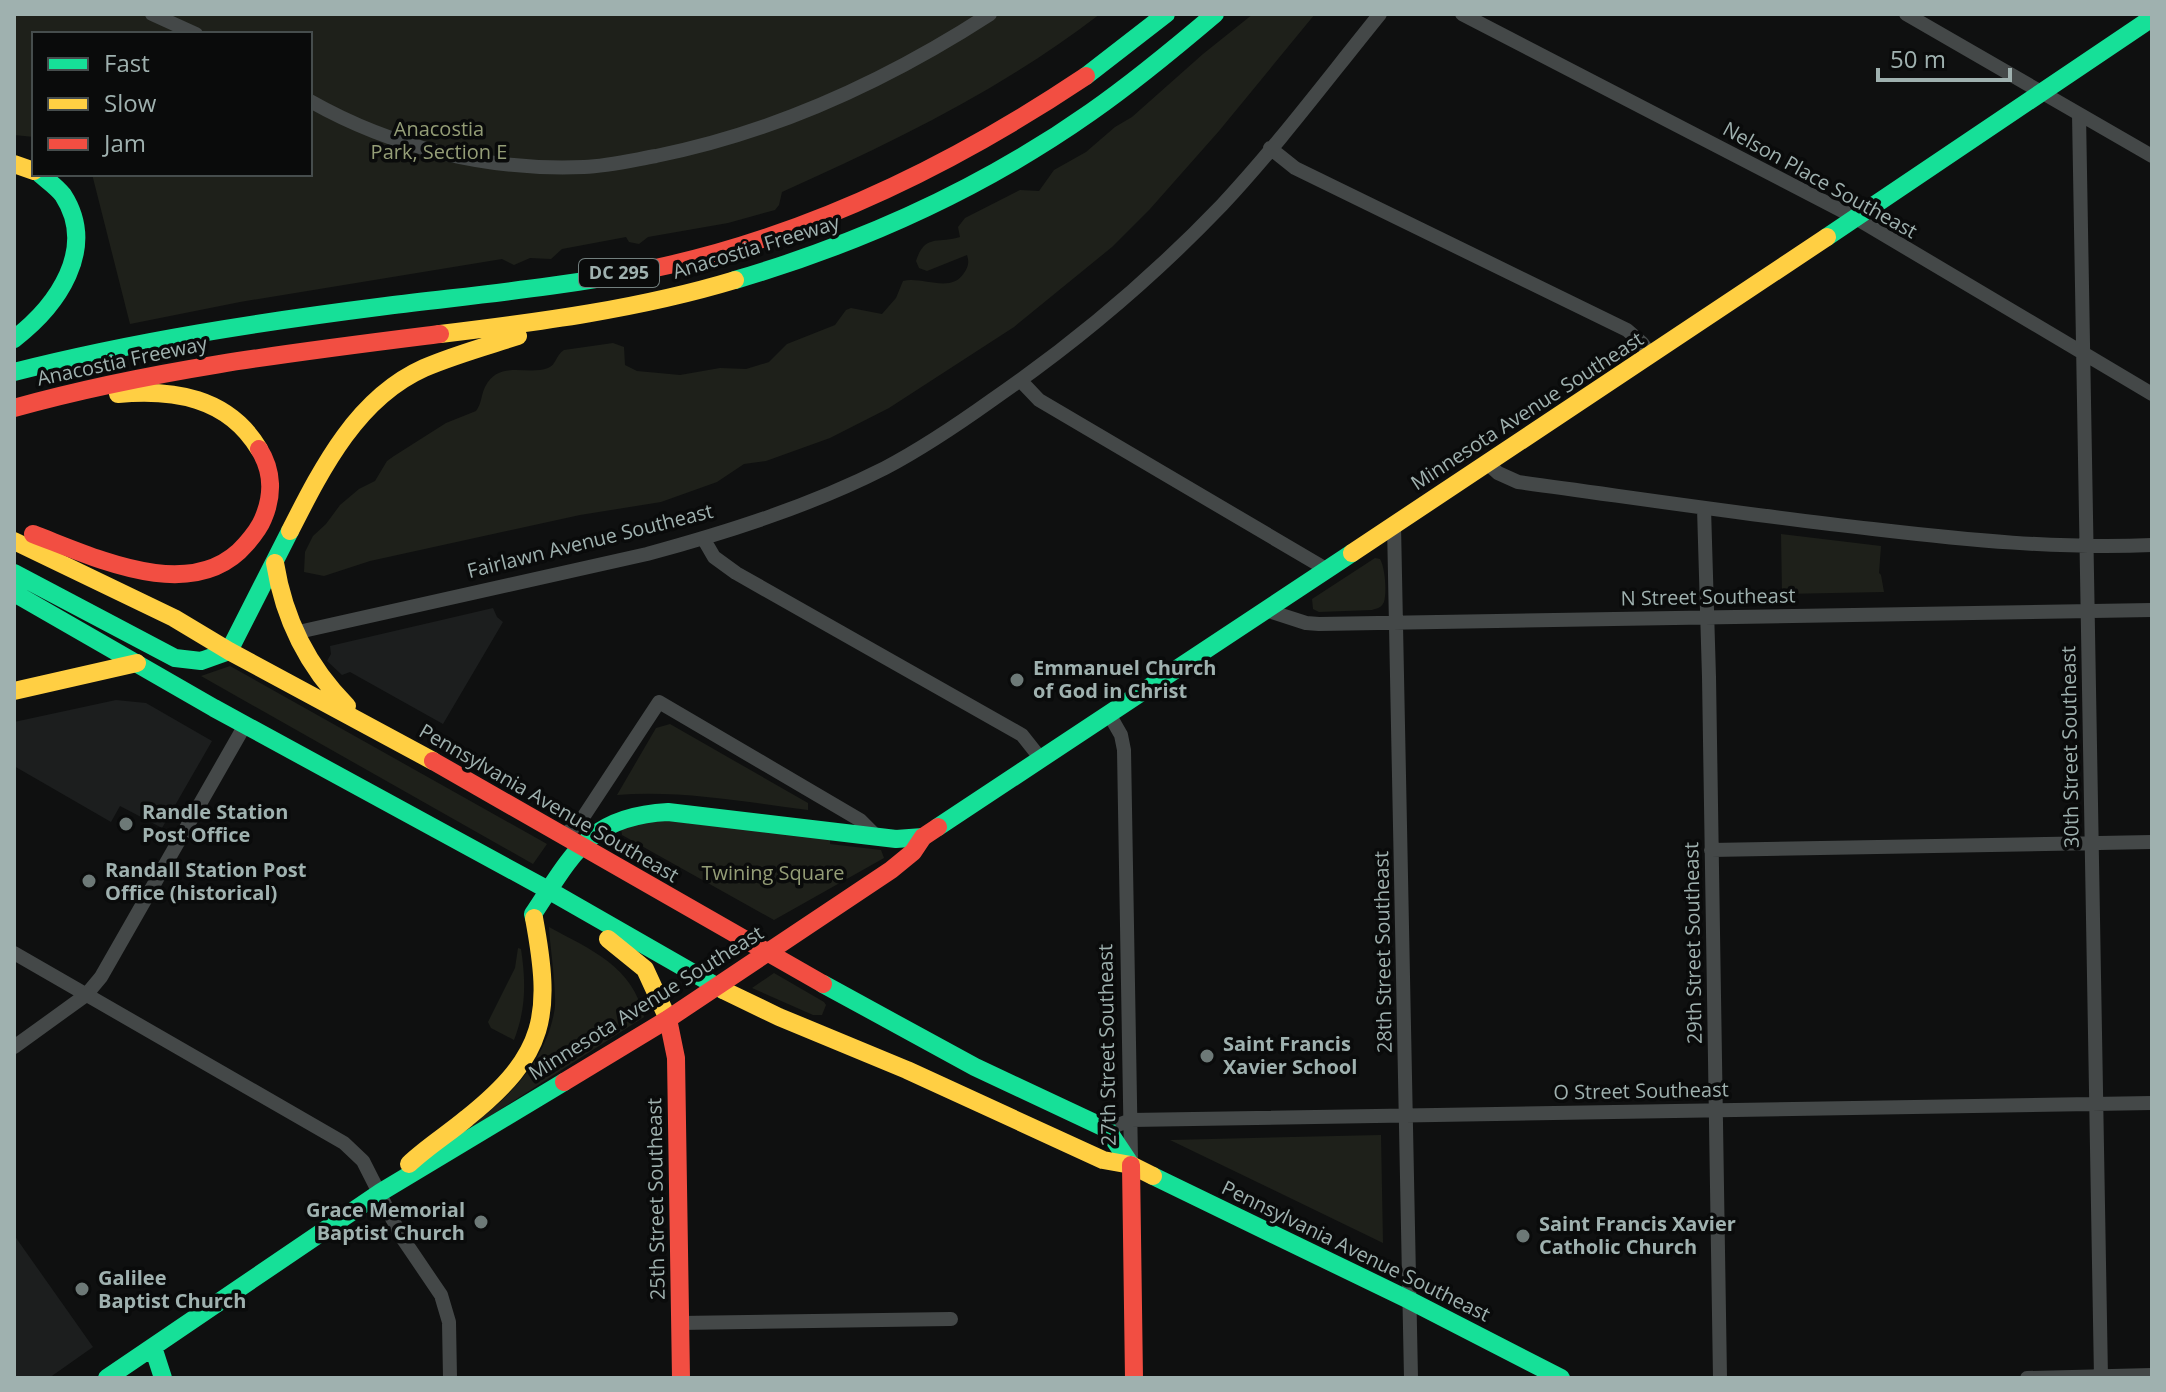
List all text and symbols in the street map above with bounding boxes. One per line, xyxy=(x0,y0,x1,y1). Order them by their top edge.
legend xyxy=(32,32,312,176)
scale bar xyxy=(1878,32,2010,82)
text: 50 m xyxy=(1890,42,1946,75)
text: Fast xyxy=(104,46,150,79)
text: Slow xyxy=(104,86,157,119)
park label: Anacostia Park, Section E xyxy=(371,115,507,165)
street label: Nelson Place Southeast xyxy=(1718,115,1922,244)
text: Jam xyxy=(102,126,146,159)
street label: Anacostia Freeway xyxy=(669,208,844,285)
road number: DC 295 xyxy=(579,259,659,287)
street label: Minnesota Avenue Southeast xyxy=(1405,325,1648,496)
street label: Anacostia Freeway xyxy=(34,329,210,392)
street label: Fairlawn Avenue Southeast xyxy=(464,497,716,584)
street label: N Street Southeast xyxy=(1620,581,1796,612)
street label: 30th Street Southeast xyxy=(2054,646,2085,848)
place label: Emmanuel Church of God in Christ xyxy=(1033,654,1217,704)
marker: Emmanuel Church of God in Christ xyxy=(1008,671,1026,689)
street label: Pennsylvania Avenue Southeast xyxy=(414,717,684,888)
place label: Randle Station Post Office xyxy=(142,798,288,848)
marker: Randle Station Post Office xyxy=(117,815,135,833)
street label: 29th Street Southeast xyxy=(1677,842,1708,1044)
street label: 28th Street Southeast xyxy=(1367,851,1398,1053)
place label: Randall Station Post Office (historical) xyxy=(105,856,307,906)
park label: Twining Square xyxy=(701,859,845,886)
marker: Randall Station Post Office (historical) xyxy=(80,872,98,890)
street label: Minnesota Avenue Southeast xyxy=(523,919,768,1086)
street label: 27th Street Southeast xyxy=(1091,944,1122,1146)
place label: Saint Francis Xavier School xyxy=(1223,1030,1357,1080)
marker: Saint Francis Xavier School xyxy=(1198,1047,1216,1065)
street label: O Street Southeast xyxy=(1553,1075,1729,1106)
street label: 25th Street Southeast xyxy=(640,1098,671,1300)
street label: Pennsylvania Avenue Southeast xyxy=(1217,1174,1495,1327)
place label: Grace Memorial Baptist Church xyxy=(306,1196,465,1246)
place label: Saint Francis Xavier Catholic Church xyxy=(1539,1210,1736,1260)
marker: Grace Memorial Baptist Church xyxy=(472,1213,490,1231)
marker: Saint Francis Xavier Catholic Church xyxy=(1514,1227,1532,1245)
place label: Galilee Baptist Church xyxy=(98,1264,246,1314)
marker: Galilee Baptist Church xyxy=(73,1280,91,1298)

